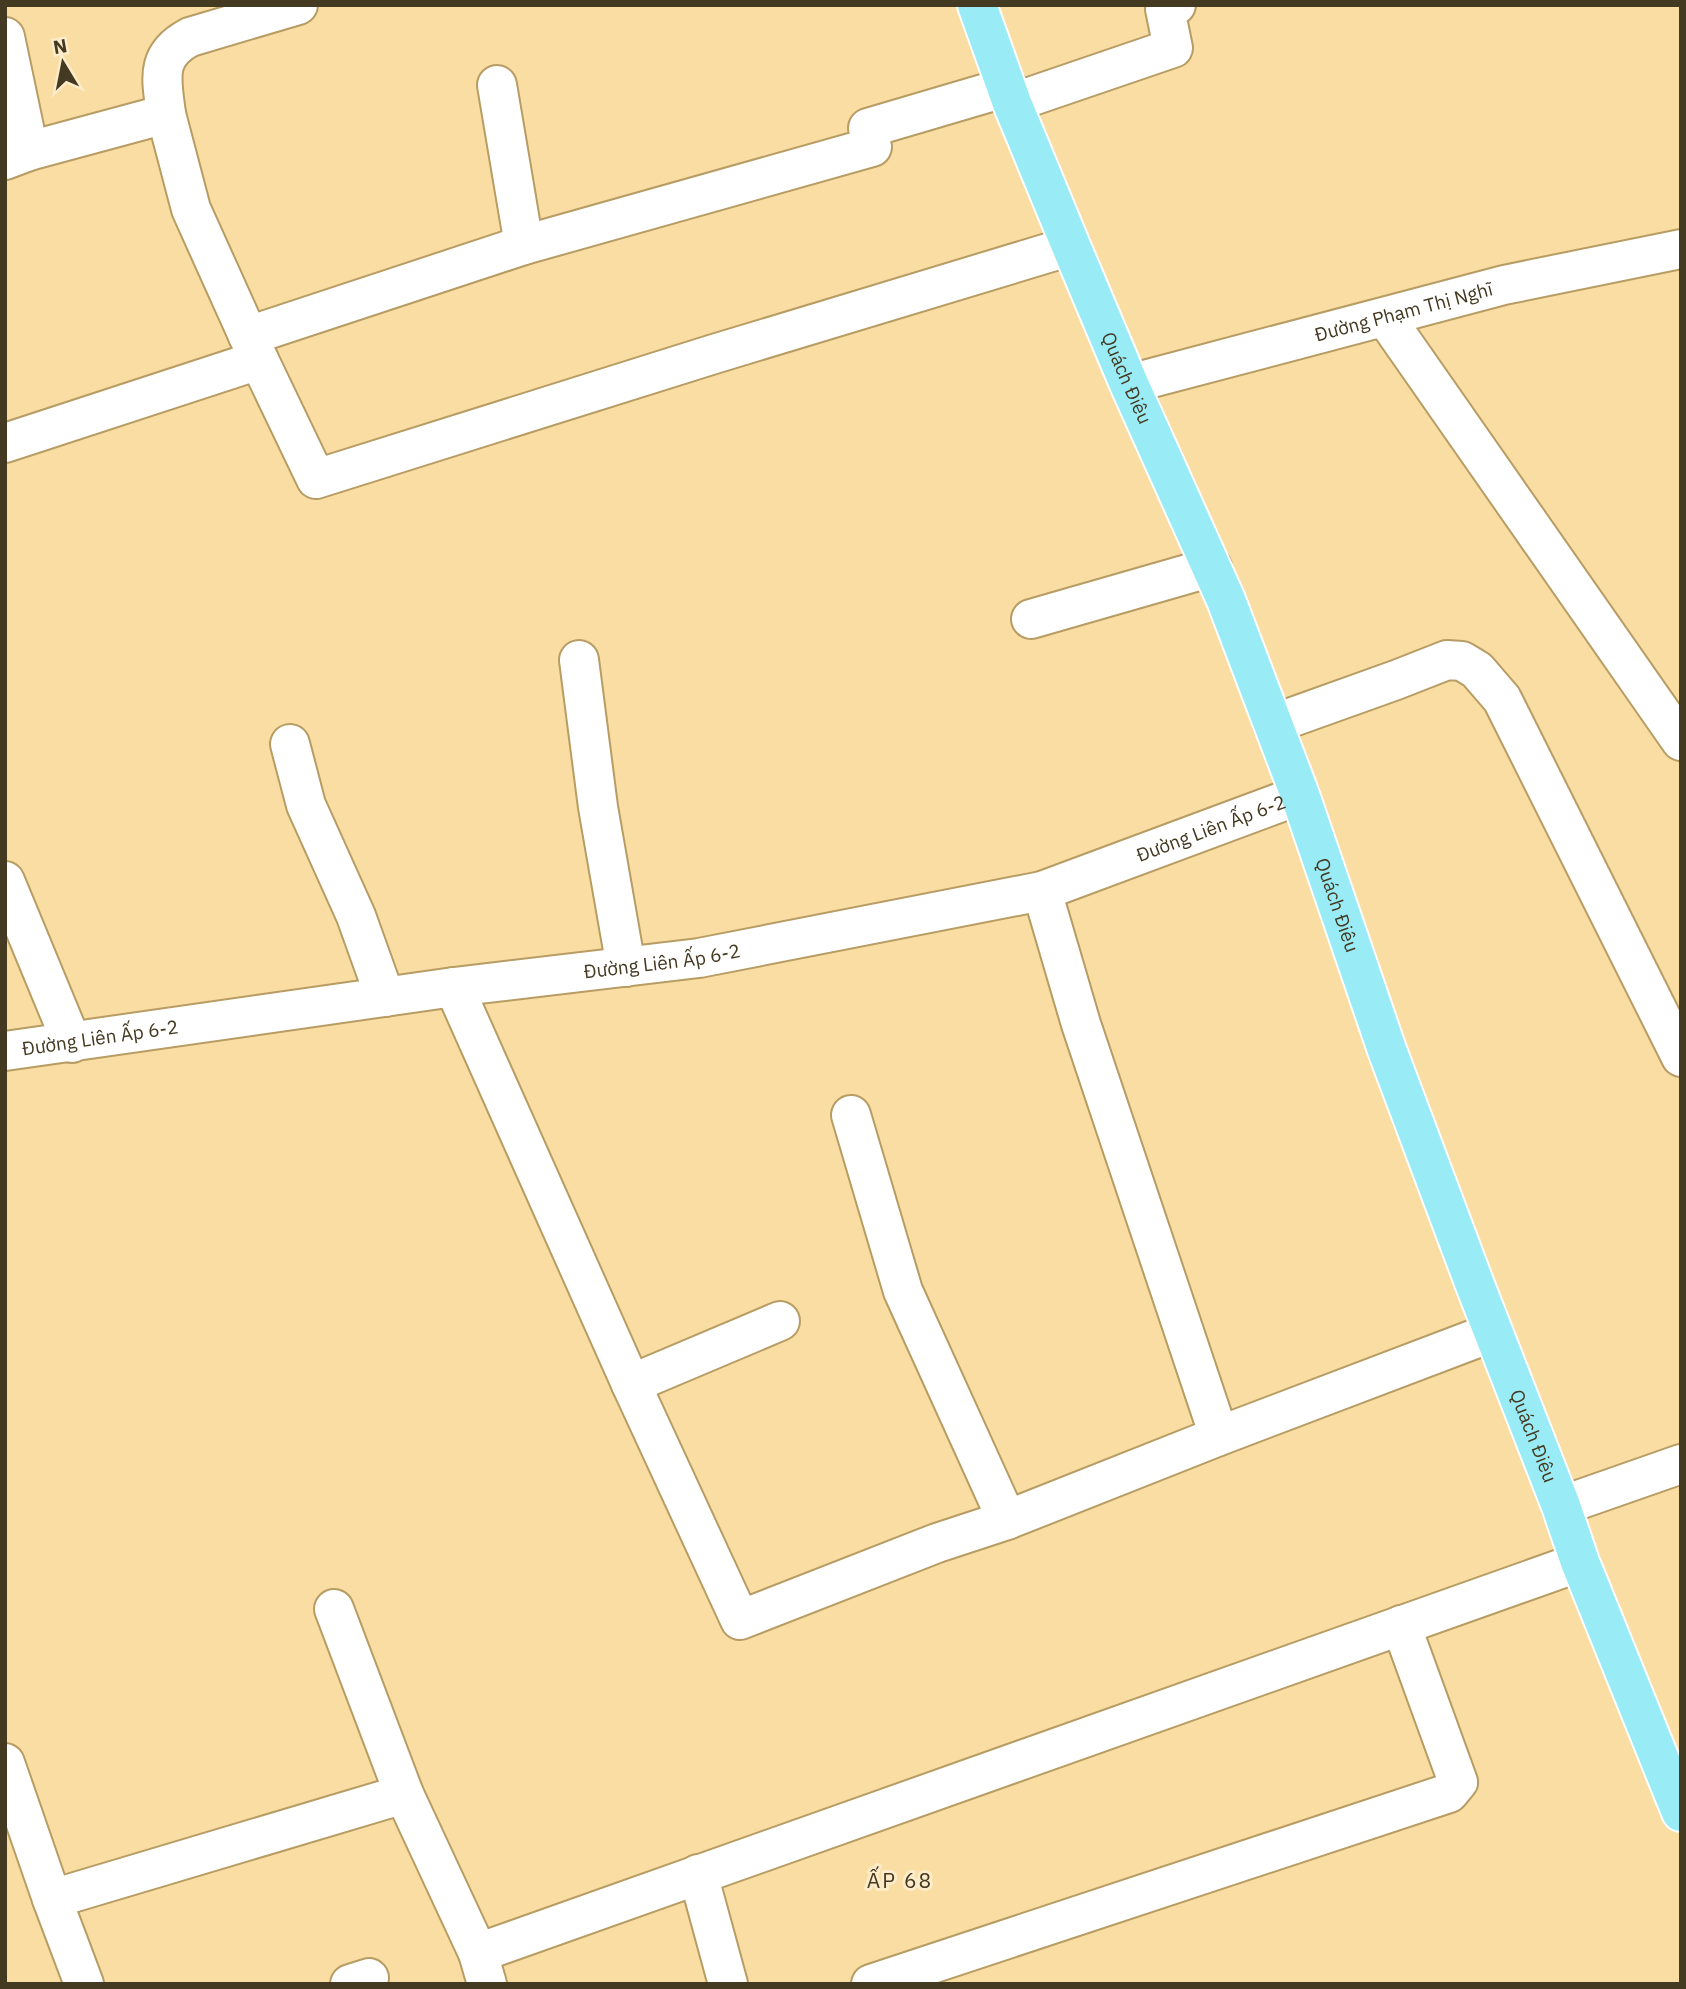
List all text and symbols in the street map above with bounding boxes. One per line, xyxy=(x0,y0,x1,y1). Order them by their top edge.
north arrow xyxy=(28,28,98,98)
text: N xyxy=(51,33,69,59)
street label: Đường Phạm Thị Nghĩ xyxy=(1312,276,1496,346)
street label: Quách Điêu xyxy=(1096,328,1157,428)
street label: Đường Liên Ấp 6-2 xyxy=(1133,789,1289,867)
street label: Quách Điêu xyxy=(1310,855,1365,955)
street label: Đường Liên Ấp 6-2 xyxy=(582,938,742,984)
street label: Đường Liên Ấp 6-2 xyxy=(20,1014,180,1060)
street label: Quách Điêu xyxy=(1505,1386,1563,1486)
district label: ẤP 68 xyxy=(867,1865,933,1894)

